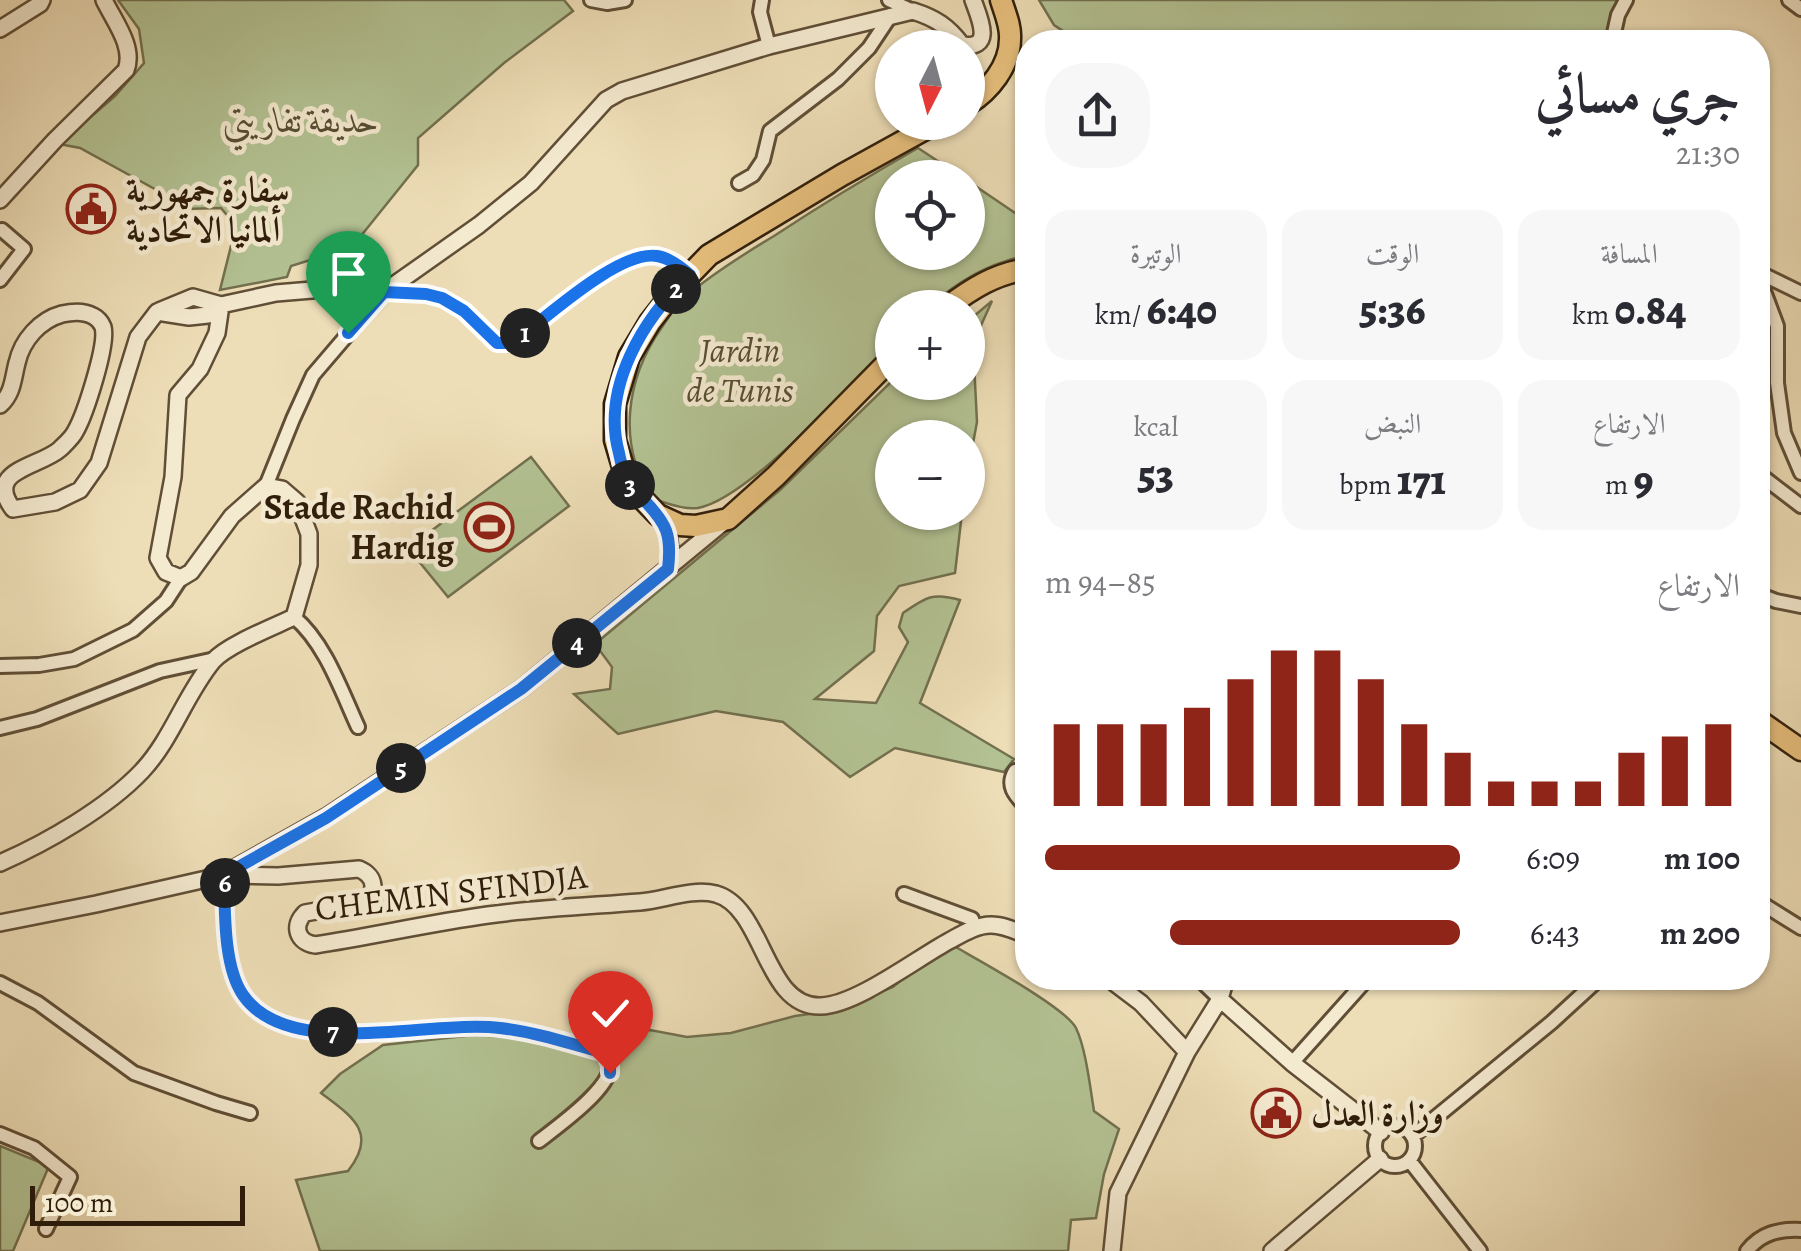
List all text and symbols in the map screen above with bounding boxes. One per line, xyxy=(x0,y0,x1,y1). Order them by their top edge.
north arrow xyxy=(875,30,985,140)
map controls xyxy=(875,30,985,530)
text: جري مسائي xyxy=(1535,56,1740,131)
button: share xyxy=(1045,63,1150,168)
park label: حديقة تفاريتي xyxy=(222,96,380,151)
text: 21:30 xyxy=(1676,131,1740,175)
button: locate xyxy=(875,160,985,270)
place label: سفارة جمهورية ألمانيا الاتحادية xyxy=(126,165,290,253)
public building icon: سفارة جمهورية ألمانيا الاتحادية xyxy=(65,183,117,235)
pin xyxy=(306,231,391,334)
text: الوتيرة xyxy=(1130,235,1182,273)
text: الوقت xyxy=(1366,235,1419,273)
text: المسافة xyxy=(1601,235,1658,273)
icon: arrive xyxy=(321,246,376,301)
pin: 2 xyxy=(651,264,701,314)
text: 2 xyxy=(669,270,683,308)
text: 6:40 xyxy=(1147,281,1217,338)
text: 5:36 xyxy=(1360,281,1426,338)
text: 0.84 xyxy=(1615,281,1686,338)
button: + xyxy=(875,290,985,400)
text: /km xyxy=(1095,296,1147,334)
text: km xyxy=(1572,296,1615,334)
pin: 1 xyxy=(500,308,550,358)
text: 1 xyxy=(520,314,530,352)
park label: Jardin de Tunis xyxy=(686,326,794,414)
text: النبض xyxy=(1364,405,1421,443)
text: الارتفاع xyxy=(1593,405,1666,443)
text: kcal xyxy=(1133,408,1178,446)
button: − xyxy=(875,420,985,530)
text: 53 xyxy=(1138,446,1174,503)
text: 171 xyxy=(1397,451,1446,508)
text: 9 xyxy=(1634,451,1653,508)
pin: 3 xyxy=(605,460,655,510)
text: 3 xyxy=(624,466,636,504)
text: bpm xyxy=(1339,466,1397,504)
text: m xyxy=(1605,466,1634,504)
place label: Stade Rachid Hardig xyxy=(264,483,454,571)
sports icon: Stade Rachid Hardig xyxy=(463,501,515,553)
text: 85–94 m xyxy=(1045,560,1156,604)
text: الارتفاع xyxy=(1657,563,1740,607)
pin: 4 xyxy=(552,618,602,668)
text: 4 xyxy=(570,624,584,662)
pin: 5 xyxy=(376,743,426,793)
text: 5 xyxy=(395,749,407,787)
text: 6:09 xyxy=(1526,836,1580,880)
text: 100 m xyxy=(1664,836,1740,880)
street label: CHEMIN SFINDJA xyxy=(312,851,590,933)
pin: 6 xyxy=(200,858,250,908)
text: 6 xyxy=(218,864,232,902)
text: 6:43 xyxy=(1530,911,1580,955)
text: 200 m xyxy=(1660,911,1740,955)
pin xyxy=(568,971,653,1074)
icon: check xyxy=(583,986,638,1041)
pin: 7 xyxy=(308,1007,358,1057)
text: 7 xyxy=(327,1013,339,1051)
public building icon: وزارة العدل xyxy=(1250,1087,1302,1139)
place label: وزارة العدل xyxy=(1311,1089,1444,1137)
scale bar xyxy=(30,1181,245,1226)
text: 100 m xyxy=(45,1184,113,1222)

